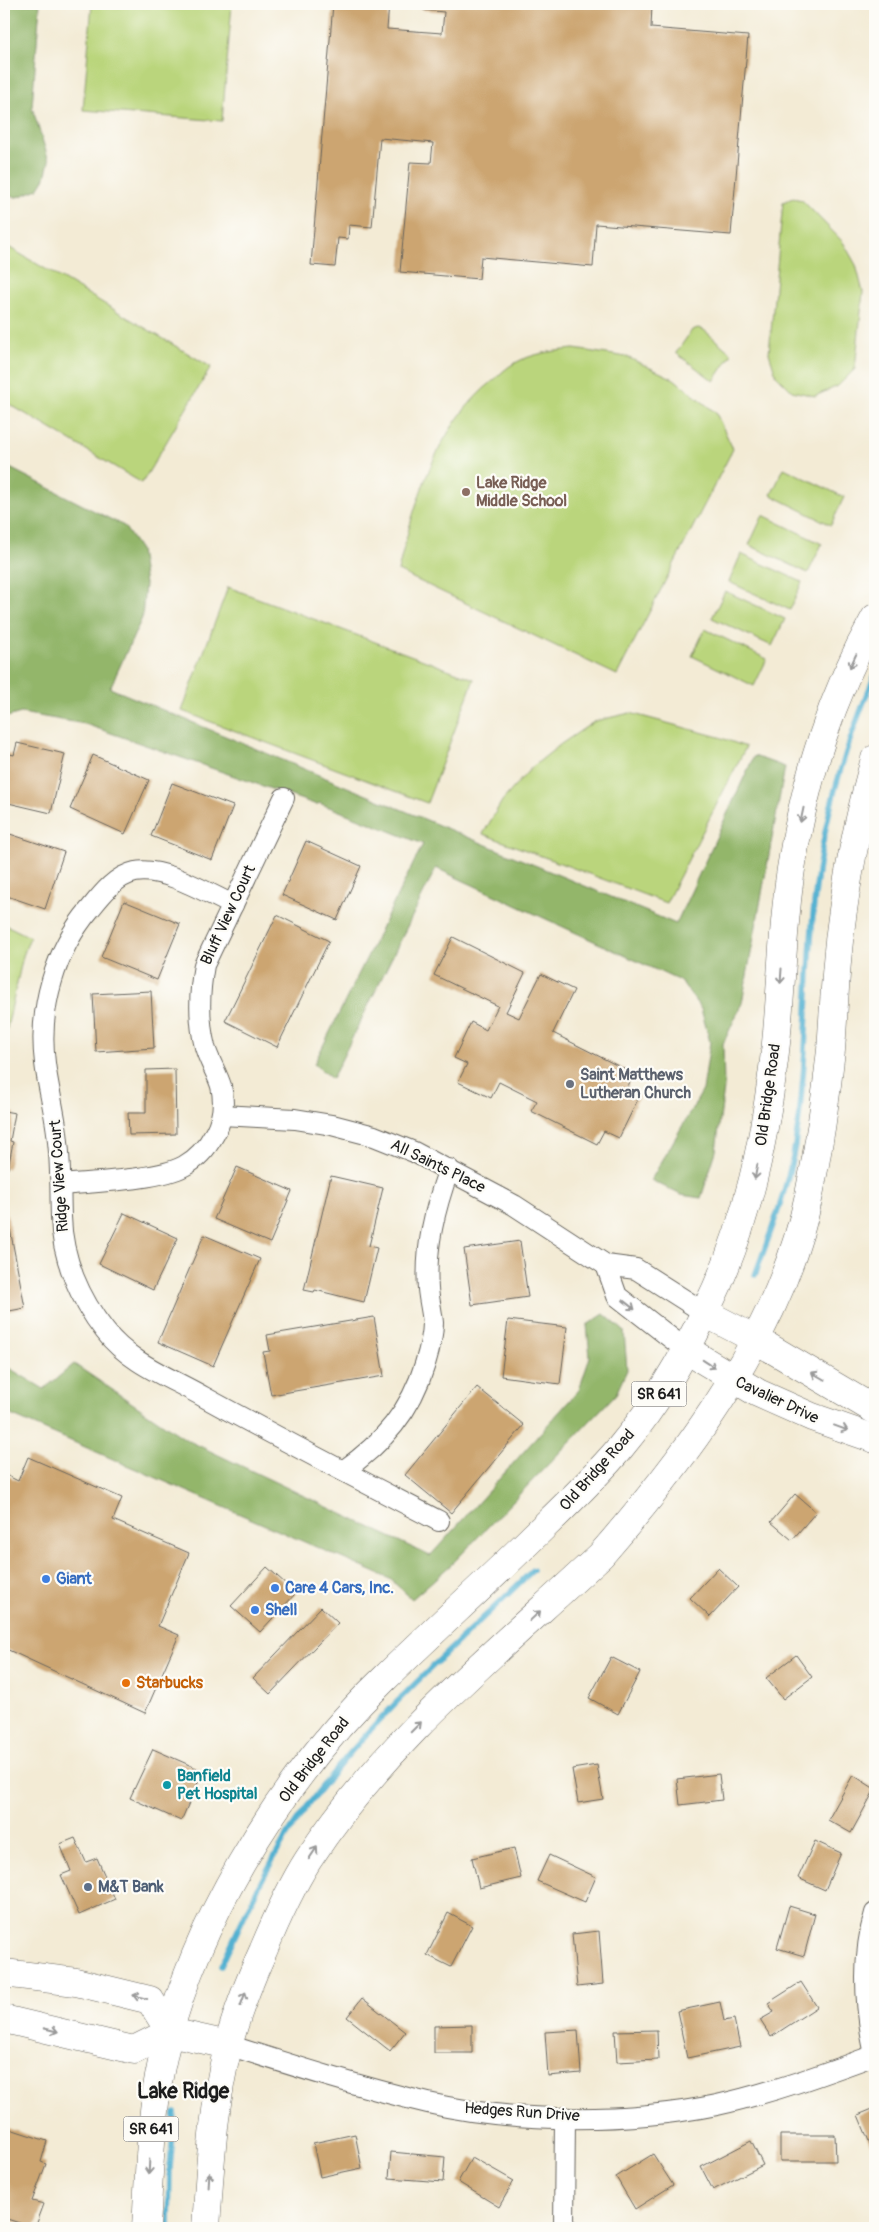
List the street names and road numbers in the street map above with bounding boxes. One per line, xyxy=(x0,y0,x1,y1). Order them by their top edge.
street label: Bluff View Court xyxy=(196,861,260,968)
street label: Old Bridge Road xyxy=(751,1043,785,1147)
street label: Ridge View Court xyxy=(45,1119,73,1233)
street label: All Saints Place xyxy=(387,1134,489,1198)
street label: Cavalier Drive xyxy=(732,1372,822,1428)
road number: SR 641 xyxy=(632,1382,686,1406)
street label: Old Bridge Road xyxy=(555,1425,639,1515)
street label: Old Bridge Road xyxy=(274,1713,354,1807)
street label: Hedges Run Drive xyxy=(464,2098,580,2126)
road number: SR 641 xyxy=(124,2116,178,2142)

